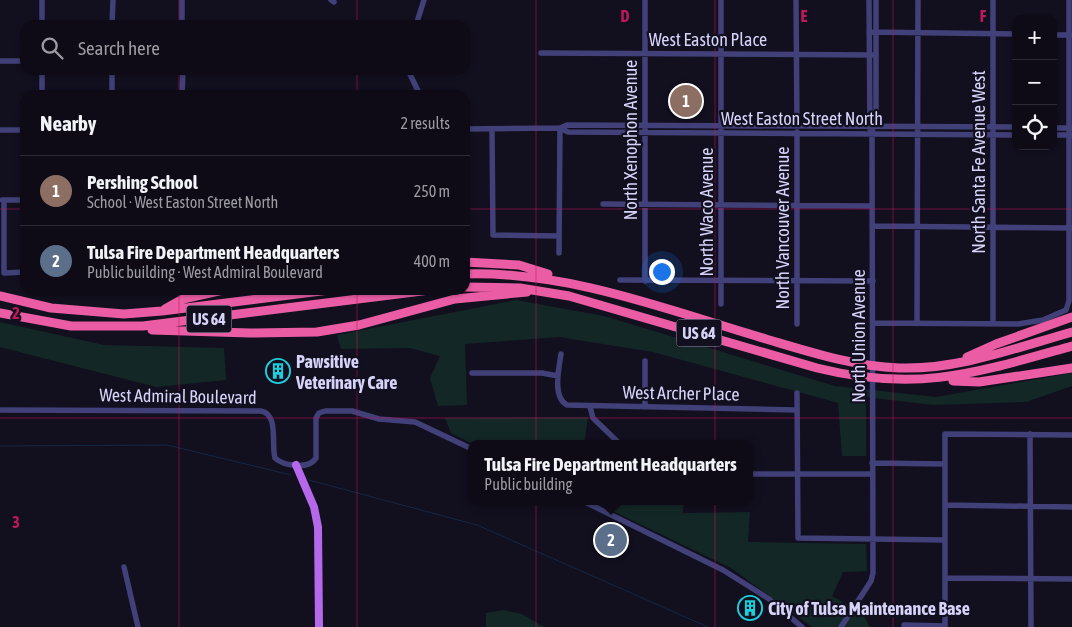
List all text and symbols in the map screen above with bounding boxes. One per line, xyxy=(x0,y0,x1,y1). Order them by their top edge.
text: D xyxy=(621,7,630,25)
text: E xyxy=(801,7,808,25)
text: F xyxy=(980,7,987,25)
map controls xyxy=(1012,15,1057,150)
button: + xyxy=(1012,15,1057,60)
search box xyxy=(20,20,470,75)
street label: West Easton Place xyxy=(649,29,767,50)
icon: search xyxy=(38,34,66,62)
text: Search here xyxy=(78,37,160,59)
street label: North Xenophon Avenue xyxy=(620,60,641,220)
button: − xyxy=(1012,60,1057,105)
street label: North Santa Fe Avenue West xyxy=(968,70,989,254)
pin: 1 xyxy=(670,82,702,120)
button: locate xyxy=(1012,105,1057,150)
street label: West Easton Street North xyxy=(721,108,883,129)
text: Nearby xyxy=(40,111,96,135)
text: 2 results xyxy=(400,114,450,132)
street label: North Vancouver Avenue xyxy=(772,147,793,309)
street label: North Waco Avenue xyxy=(696,148,717,276)
text: Pershing School xyxy=(87,171,198,193)
text: 1 xyxy=(52,182,60,200)
text: 250 m xyxy=(414,182,450,200)
text: School · West Easton Street North xyxy=(87,193,278,211)
text: Tulsa Fire Department Headquarters xyxy=(87,241,339,263)
text: 2 xyxy=(52,252,60,270)
text: 400 m xyxy=(414,252,450,270)
your location xyxy=(649,259,675,285)
text: Public building · West Admiral Boulevard xyxy=(87,263,323,281)
street label: North Union Avenue xyxy=(848,269,869,403)
text: 2 xyxy=(12,304,20,322)
road number: US 64 xyxy=(186,306,232,332)
road number: US 64 xyxy=(676,319,722,346)
place label: Pawsitive Veterinary Care xyxy=(295,351,397,393)
building icon: Pawsitive Veterinary Care xyxy=(265,358,291,384)
street label: West Archer Place xyxy=(622,381,740,405)
street label: West Admiral Boulevard xyxy=(99,384,257,408)
popup xyxy=(468,440,753,505)
text: Tulsa Fire Department Headquarters xyxy=(484,453,737,475)
text: Public building xyxy=(484,475,572,493)
text: 3 xyxy=(12,513,20,531)
pin: 2 xyxy=(595,521,627,559)
building icon: City of Tulsa Maintenance Base xyxy=(737,595,763,621)
place label: City of Tulsa Maintenance Base xyxy=(768,598,970,619)

